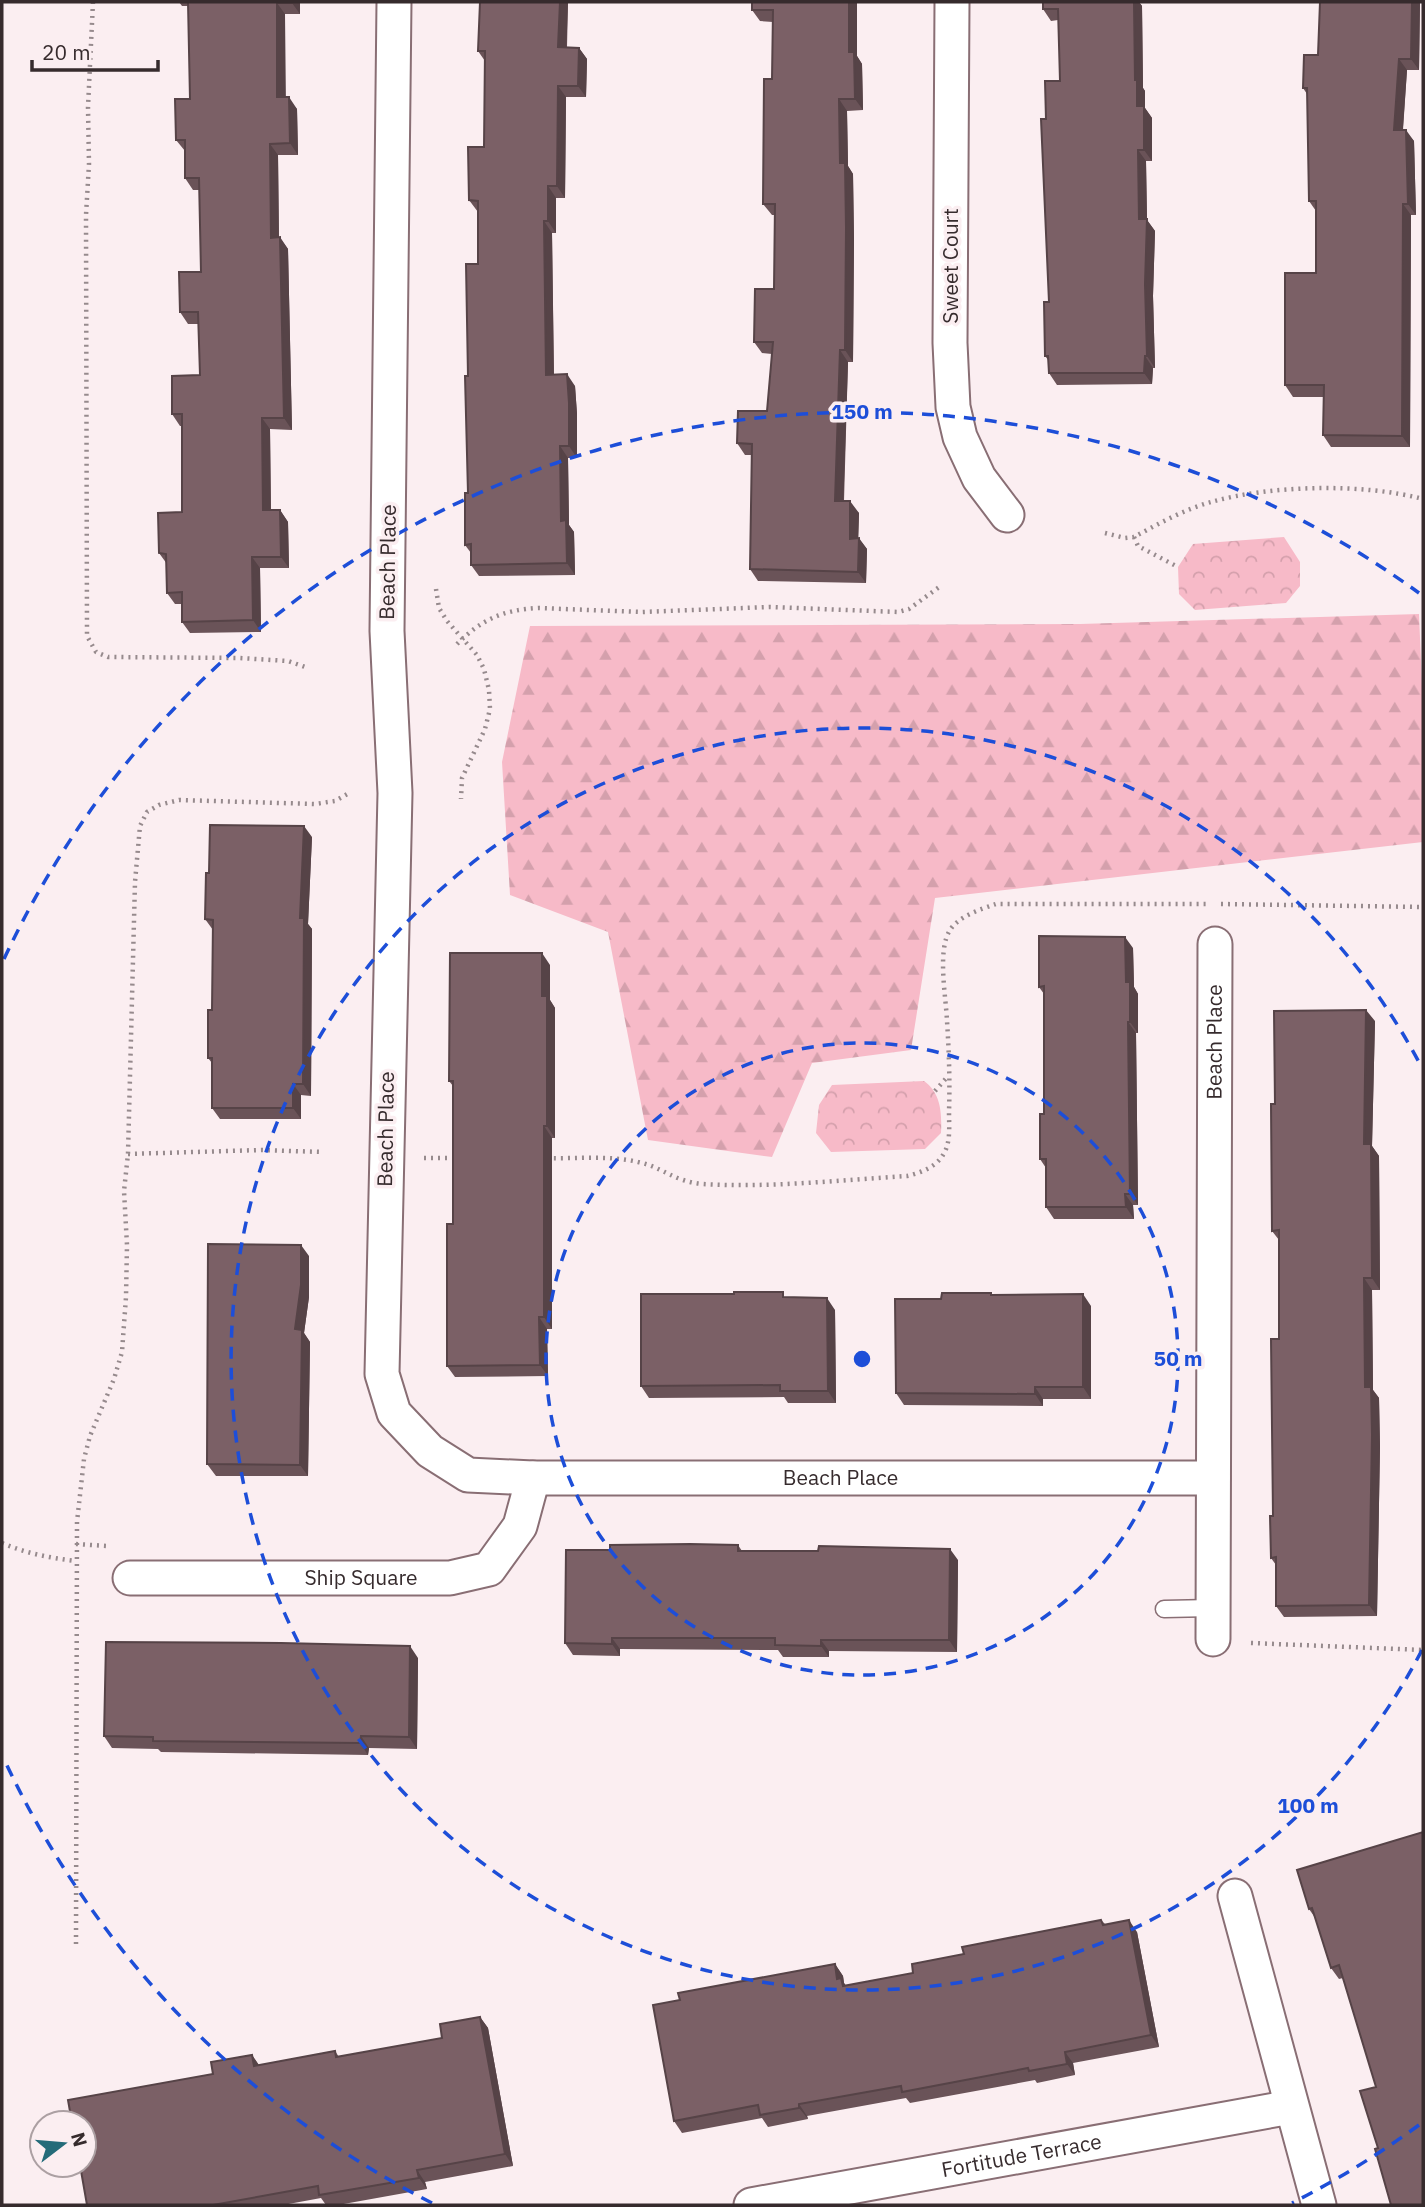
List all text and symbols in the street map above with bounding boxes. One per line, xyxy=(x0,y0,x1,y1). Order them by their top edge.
scale bar xyxy=(32,28,158,72)
text: 20 m xyxy=(42,38,91,66)
street label: Sweet Court xyxy=(936,208,964,324)
text: 150 m xyxy=(831,397,893,425)
street label: Beach Place xyxy=(372,504,402,620)
street label: Beach Place xyxy=(1200,984,1228,1100)
street label: Beach Place xyxy=(370,1071,400,1187)
text: 50 m xyxy=(1154,1344,1202,1372)
centre of rings xyxy=(850,1347,874,1371)
street label: Beach Place xyxy=(783,1463,898,1491)
street label: Ship Square xyxy=(304,1563,418,1591)
text: 100 m xyxy=(1277,1791,1339,1819)
north arrow xyxy=(28,2109,98,2179)
street label: Fortitude Terrace xyxy=(939,2127,1104,2183)
text: N xyxy=(66,2129,93,2149)

